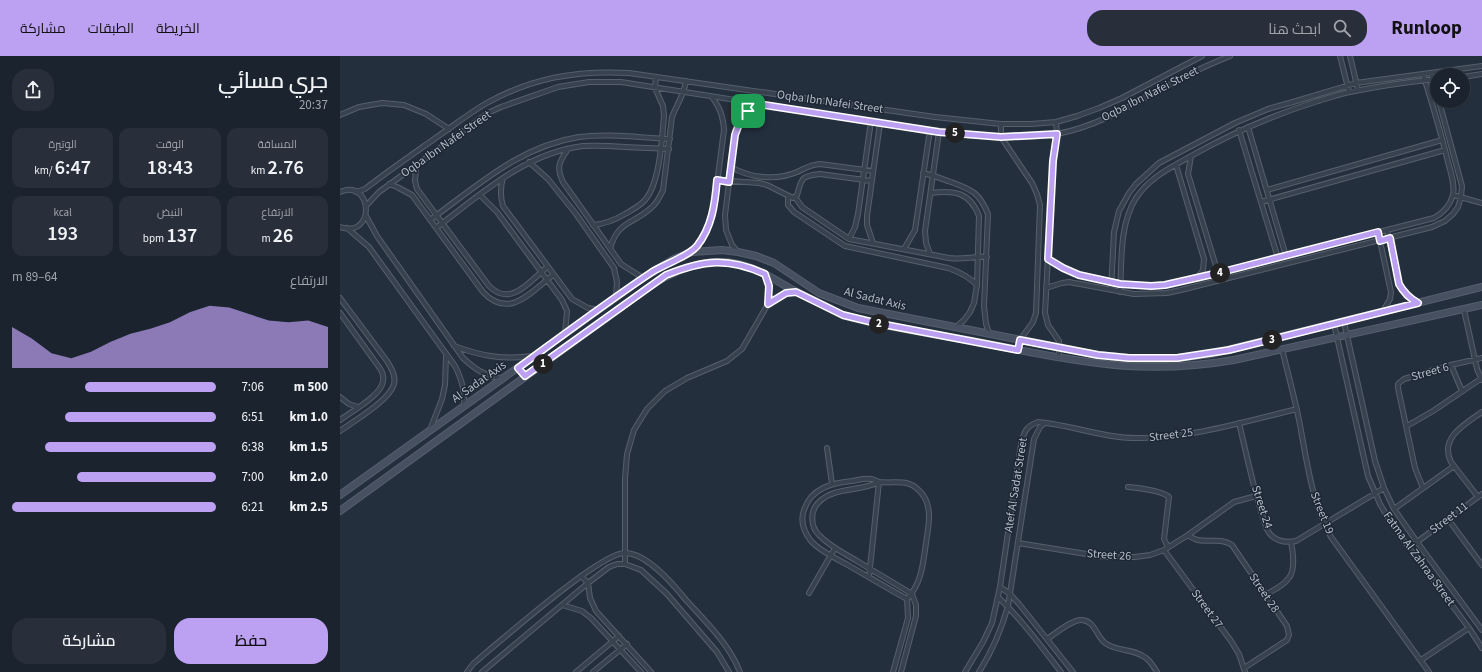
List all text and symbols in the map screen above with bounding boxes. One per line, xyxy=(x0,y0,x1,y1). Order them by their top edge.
search box xyxy=(1087,10,1367,46)
text: Runloop xyxy=(1391,15,1462,42)
icon: search xyxy=(1331,17,1353,39)
text: مشاركة xyxy=(20,19,66,39)
text: الطبقات xyxy=(88,19,134,39)
text: الخريطة xyxy=(156,19,200,39)
text: ابحث هنا xyxy=(1268,19,1321,40)
street label: Oqba Ibn Nafei Street xyxy=(1099,62,1201,126)
text: جري مسائي xyxy=(218,65,328,97)
map controls xyxy=(1430,68,1470,108)
button: locate xyxy=(1430,68,1470,108)
button: share xyxy=(12,69,54,111)
street label: Oqba Ibn Nafei Street xyxy=(776,86,884,118)
pin xyxy=(731,94,765,128)
text: 20:37 xyxy=(299,96,328,114)
icon: arrive xyxy=(737,100,759,122)
street label: Oqba Ibn Nafei Street xyxy=(397,106,495,182)
pin: 5 xyxy=(945,123,965,143)
text: 5 xyxy=(952,125,958,140)
text: الوتيرة xyxy=(49,137,77,152)
text: الوقت xyxy=(156,137,184,152)
text: المسافة xyxy=(258,137,297,152)
text: 6:47 xyxy=(55,154,91,182)
text: 18:43 xyxy=(147,154,193,182)
text: 2.76 xyxy=(268,154,304,182)
text: /km xyxy=(34,163,55,178)
text: km xyxy=(251,163,268,178)
text: kcal xyxy=(53,205,72,220)
text: النبض xyxy=(157,205,183,220)
text: الارتفاع xyxy=(261,205,293,220)
text: 193 xyxy=(47,220,78,248)
text: 137 xyxy=(166,222,197,250)
text: 26 xyxy=(273,222,293,250)
text: bpm xyxy=(143,231,166,246)
text: m xyxy=(261,231,273,246)
pin: 4 xyxy=(1210,263,1230,283)
text: 4 xyxy=(1217,265,1223,280)
text: 64–89 m xyxy=(12,268,58,286)
text: الارتفاع xyxy=(290,272,328,290)
street label: Al Sadat Axis xyxy=(842,283,908,315)
pin: 2 xyxy=(869,314,889,334)
text: 2 xyxy=(876,316,882,331)
pin: 3 xyxy=(1262,330,1282,350)
text: 3 xyxy=(1269,332,1275,347)
pin: 1 xyxy=(533,354,553,374)
text: 1 xyxy=(540,356,546,371)
street label: Al Sadat Axis xyxy=(448,357,510,407)
street label: Street 6 xyxy=(1409,359,1451,385)
text: 7:06 xyxy=(241,378,264,396)
text: 500 m xyxy=(294,378,328,396)
text: 6:51 xyxy=(241,408,264,426)
text: 1.0 km xyxy=(289,408,328,426)
street label: Street 25 xyxy=(1148,424,1194,446)
street label: Atef Al Sadat Street xyxy=(1000,436,1032,534)
text: 6:38 xyxy=(241,438,264,456)
text: 1.5 km xyxy=(289,438,328,456)
text: 7:00 xyxy=(241,468,264,486)
text: 2.0 km xyxy=(289,468,328,486)
street label: Street 24 xyxy=(1247,483,1277,531)
street label: Street 19 xyxy=(1306,489,1338,537)
text: 6:21 xyxy=(241,498,264,516)
text: 2.5 km xyxy=(289,498,328,516)
street label: Street 11 xyxy=(1426,498,1472,538)
street label: Fatma Al Zahraa Street xyxy=(1379,508,1459,610)
street label: Street 26 xyxy=(1086,545,1132,565)
street label: Street 28 xyxy=(1245,570,1283,616)
street label: Street 27 xyxy=(1187,586,1227,632)
button: مشاركة xyxy=(12,618,166,664)
button: حفظ xyxy=(174,618,328,664)

